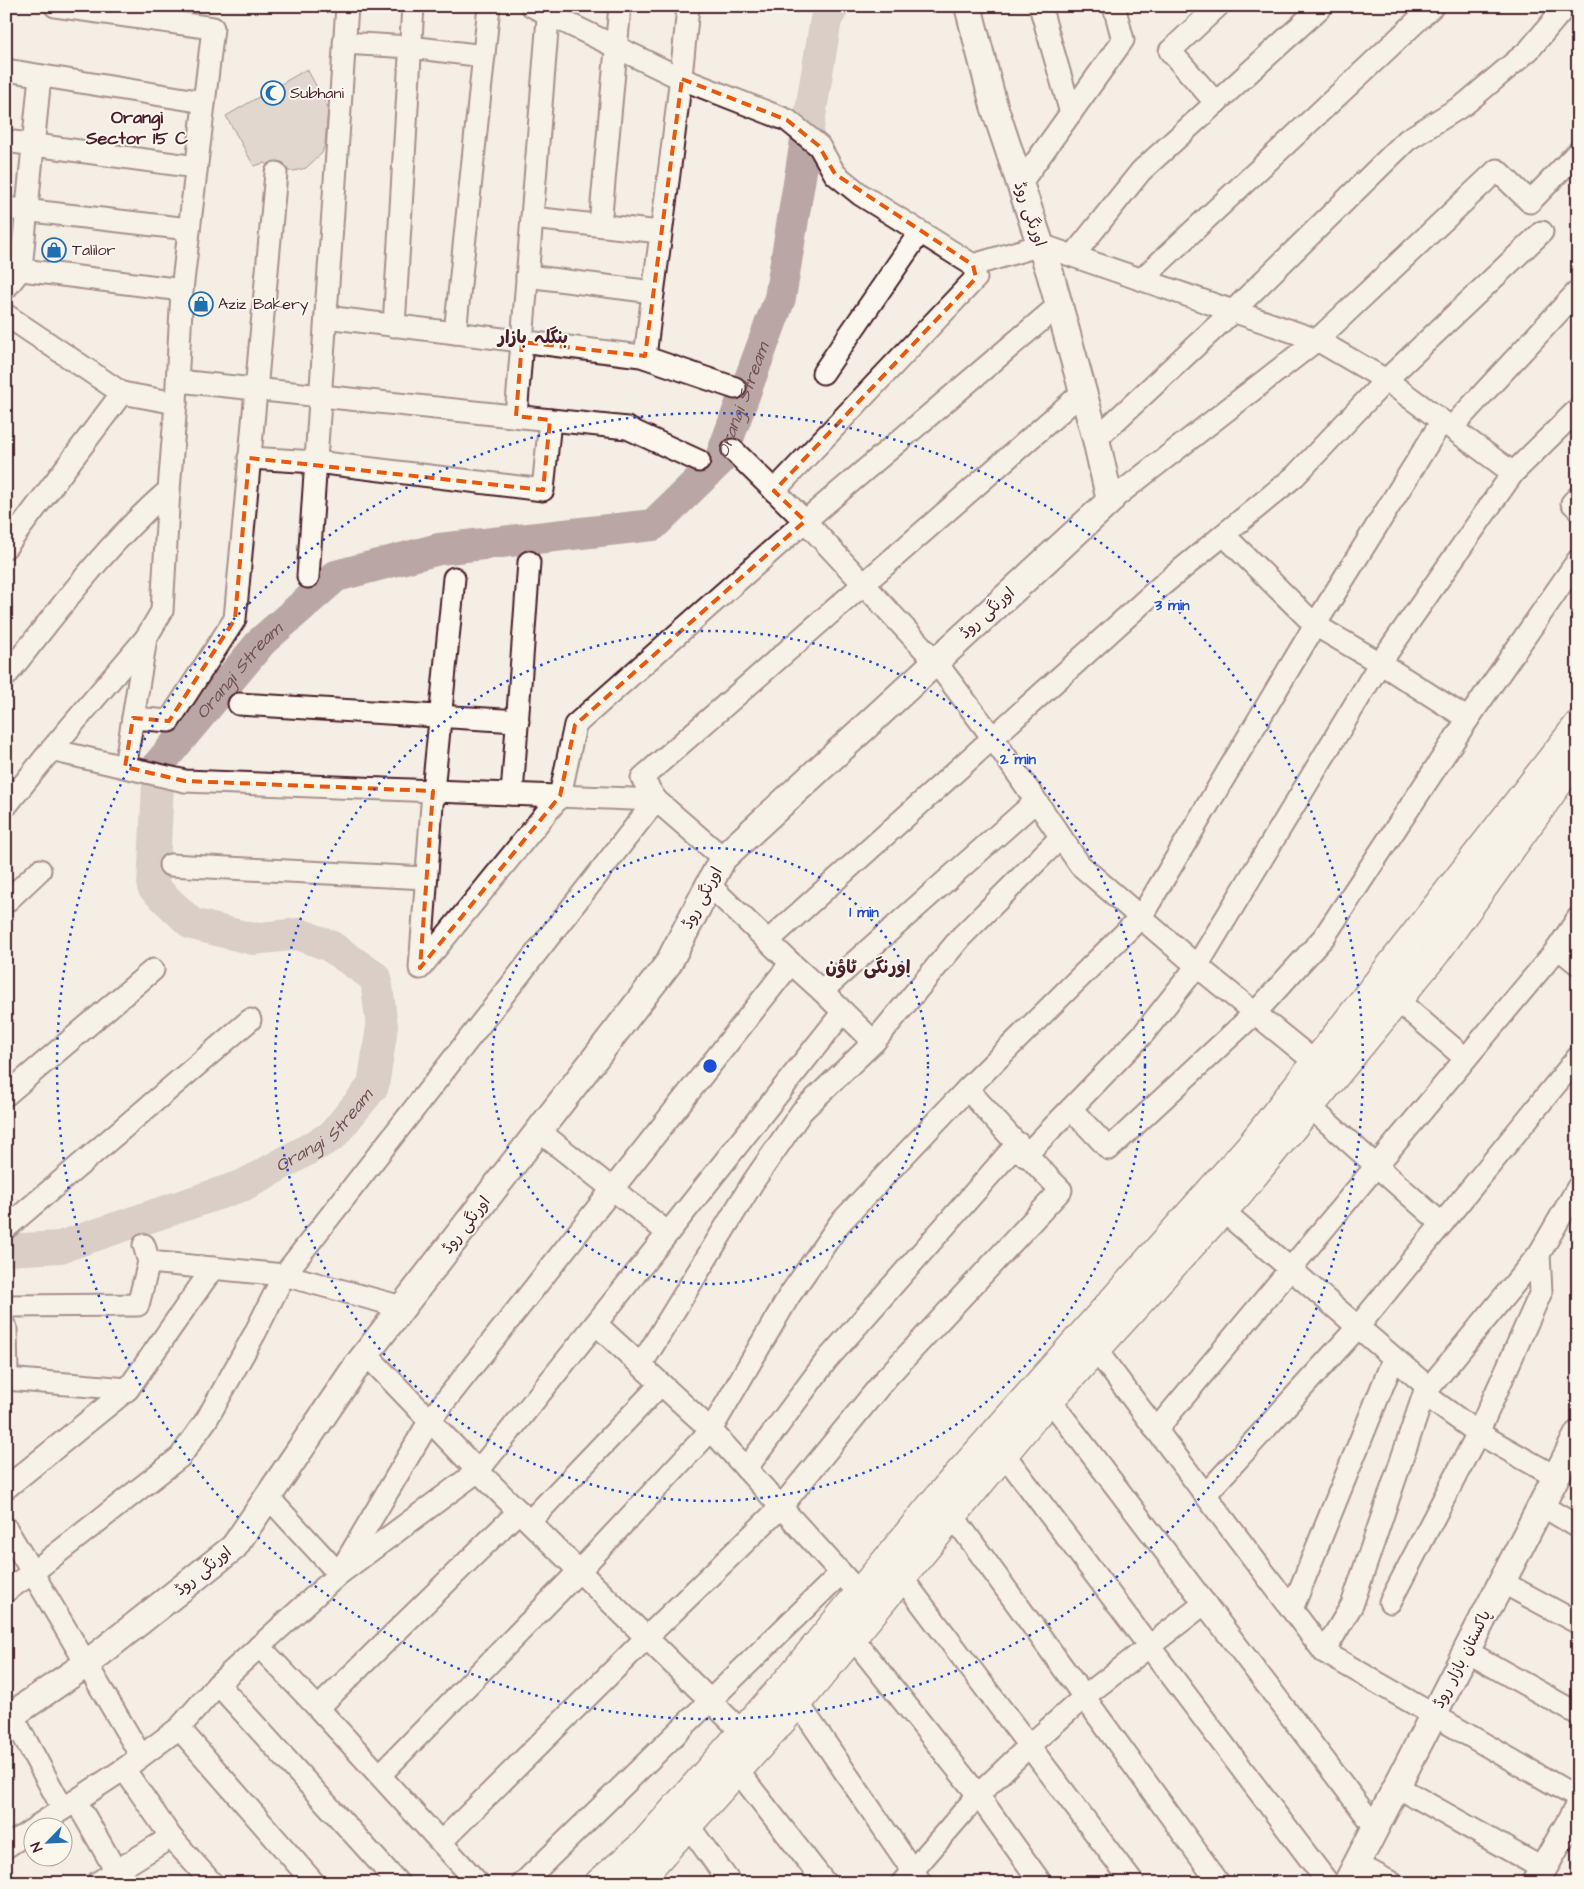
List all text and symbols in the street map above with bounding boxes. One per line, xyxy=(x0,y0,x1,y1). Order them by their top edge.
mosque icon: Subhani xyxy=(260,80,286,106)
place label: Subhani xyxy=(290,82,344,104)
district label: Orangi Sector 15 C xyxy=(85,105,188,151)
street label: اورنگی روڈ xyxy=(1009,179,1051,249)
shop icon: Talilor xyxy=(41,237,67,263)
place label: Talilor xyxy=(72,239,116,261)
shop icon: Aziz Bakery xyxy=(188,291,214,317)
place label: Aziz Bakery xyxy=(218,293,309,316)
district label: بنگلہ بازار xyxy=(496,325,568,350)
water label: Orangi Stream xyxy=(709,337,776,461)
street label: اورنگی روڈ xyxy=(955,582,1019,644)
text: 3 min xyxy=(1153,595,1190,616)
water label: Orangi Stream xyxy=(190,615,289,724)
text: 2 min xyxy=(999,749,1037,770)
street label: اورنگی روڈ xyxy=(676,863,728,933)
text: 1 min xyxy=(849,902,879,923)
district label: اورنگی ٹاؤن xyxy=(826,955,910,980)
centre of rings xyxy=(701,1057,719,1075)
water label: Orangi Stream xyxy=(270,1082,379,1178)
street label: اورنگی روڈ xyxy=(437,1192,495,1258)
street label: اورنگی روڈ xyxy=(170,1541,236,1601)
street label: پاکستان بازار روڈ xyxy=(1428,1606,1496,1712)
north arrow xyxy=(22,1816,72,1866)
text: N xyxy=(26,1839,48,1855)

